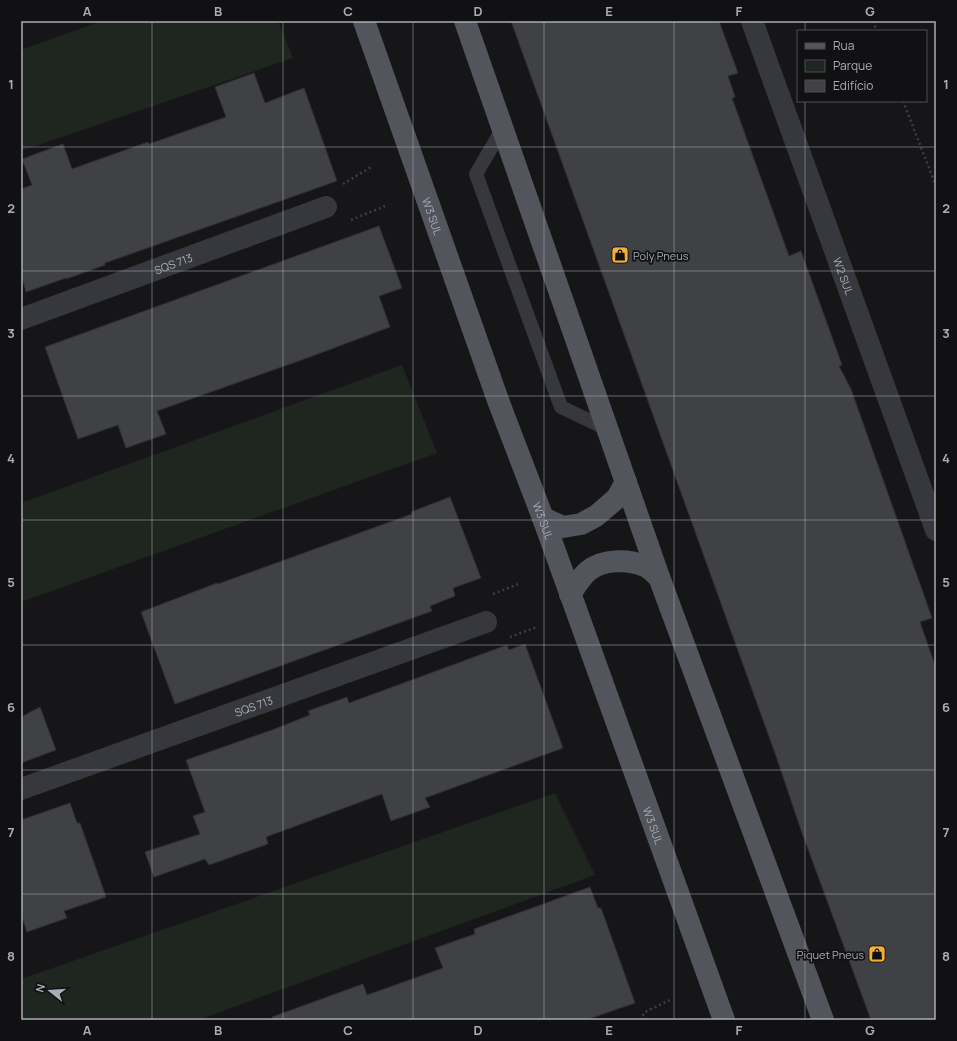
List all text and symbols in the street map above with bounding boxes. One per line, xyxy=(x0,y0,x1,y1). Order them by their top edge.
text: A xyxy=(83,2,92,20)
text: B xyxy=(214,2,222,20)
text: C xyxy=(343,2,353,20)
text: D xyxy=(473,2,483,20)
text: E xyxy=(605,2,613,20)
text: F xyxy=(736,2,743,20)
text: G xyxy=(865,2,875,20)
legend xyxy=(797,30,927,102)
text: Rua xyxy=(833,37,854,54)
text: Parque xyxy=(833,57,872,74)
text: 1 xyxy=(8,75,14,93)
text: 1 xyxy=(943,75,949,93)
text: Edifício xyxy=(833,77,873,94)
street label: W3 SUL xyxy=(419,195,447,237)
text: 2 xyxy=(7,199,15,217)
text: 2 xyxy=(942,199,950,217)
shop icon: Poly Pneus xyxy=(610,245,630,265)
place label: Poly Pneus xyxy=(633,248,689,263)
street label: SQS 713 xyxy=(152,249,194,277)
street label: W2 SUL xyxy=(830,255,858,297)
text: 3 xyxy=(7,324,15,342)
text: 3 xyxy=(942,324,950,342)
text: 4 xyxy=(7,449,15,467)
text: 4 xyxy=(942,449,950,467)
street label: W3 SUL xyxy=(530,500,558,542)
text: 5 xyxy=(7,573,15,591)
text: 5 xyxy=(942,573,950,591)
street label: SQS 713 xyxy=(232,692,275,719)
text: 6 xyxy=(7,698,15,716)
text: 6 xyxy=(942,698,950,716)
street label: W3 SUL xyxy=(640,805,668,846)
text: 7 xyxy=(8,823,15,841)
text: 7 xyxy=(943,823,950,841)
shop icon: Piquet Pneus xyxy=(867,944,887,964)
text: 8 xyxy=(7,947,15,965)
place label: Piquet Pneus xyxy=(797,947,864,962)
text: 8 xyxy=(942,947,950,965)
north arrow xyxy=(30,971,70,1011)
text: N xyxy=(32,982,48,994)
text: A xyxy=(83,1021,92,1039)
text: B xyxy=(214,1021,222,1039)
text: C xyxy=(343,1021,353,1039)
text: D xyxy=(473,1021,483,1039)
text: E xyxy=(605,1021,613,1039)
text: F xyxy=(736,1021,743,1039)
text: G xyxy=(865,1021,875,1039)

